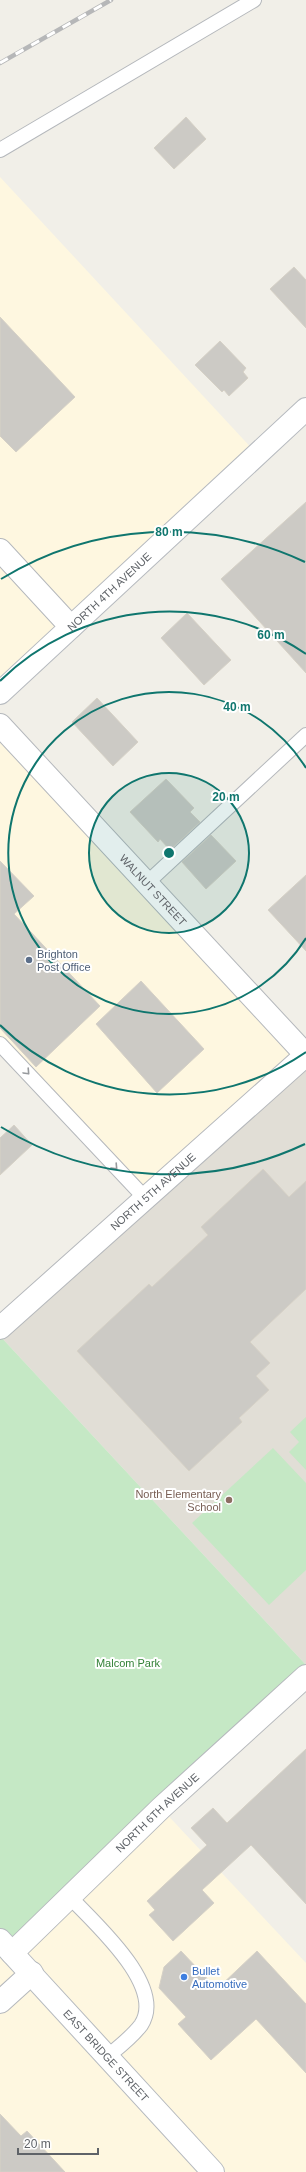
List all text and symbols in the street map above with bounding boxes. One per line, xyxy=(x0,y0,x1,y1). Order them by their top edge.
text: 80 m xyxy=(155,525,183,539)
street label: NORTH 4TH AVENUE xyxy=(65,550,154,633)
text: 60 m xyxy=(257,628,285,642)
text: 40 m xyxy=(223,700,251,714)
text: 20 m xyxy=(212,790,240,804)
centre of rings xyxy=(162,846,176,860)
street label: WALNUT STREET xyxy=(117,852,189,928)
place label: Brighton Post Office xyxy=(37,948,91,973)
marker: Brighton Post Office xyxy=(24,955,34,965)
one-way arrow xyxy=(22,1067,29,1075)
street label: NORTH 5TH AVENUE xyxy=(108,1151,198,1233)
one-way arrow xyxy=(111,1162,118,1170)
place label: North Elementary School xyxy=(135,1488,221,1513)
marker: North Elementary School xyxy=(224,1495,234,1505)
park label: Malcom Park xyxy=(96,1657,161,1669)
street label: NORTH 6TH AVENUE xyxy=(113,1771,201,1855)
place label: Bullet Automotive xyxy=(192,1965,247,1990)
marker: Bullet Automotive xyxy=(179,1972,189,1982)
street label: EAST BRIDGE STREET xyxy=(61,2007,151,2104)
scale bar xyxy=(18,2130,98,2156)
text: 20 m xyxy=(24,2137,51,2151)

